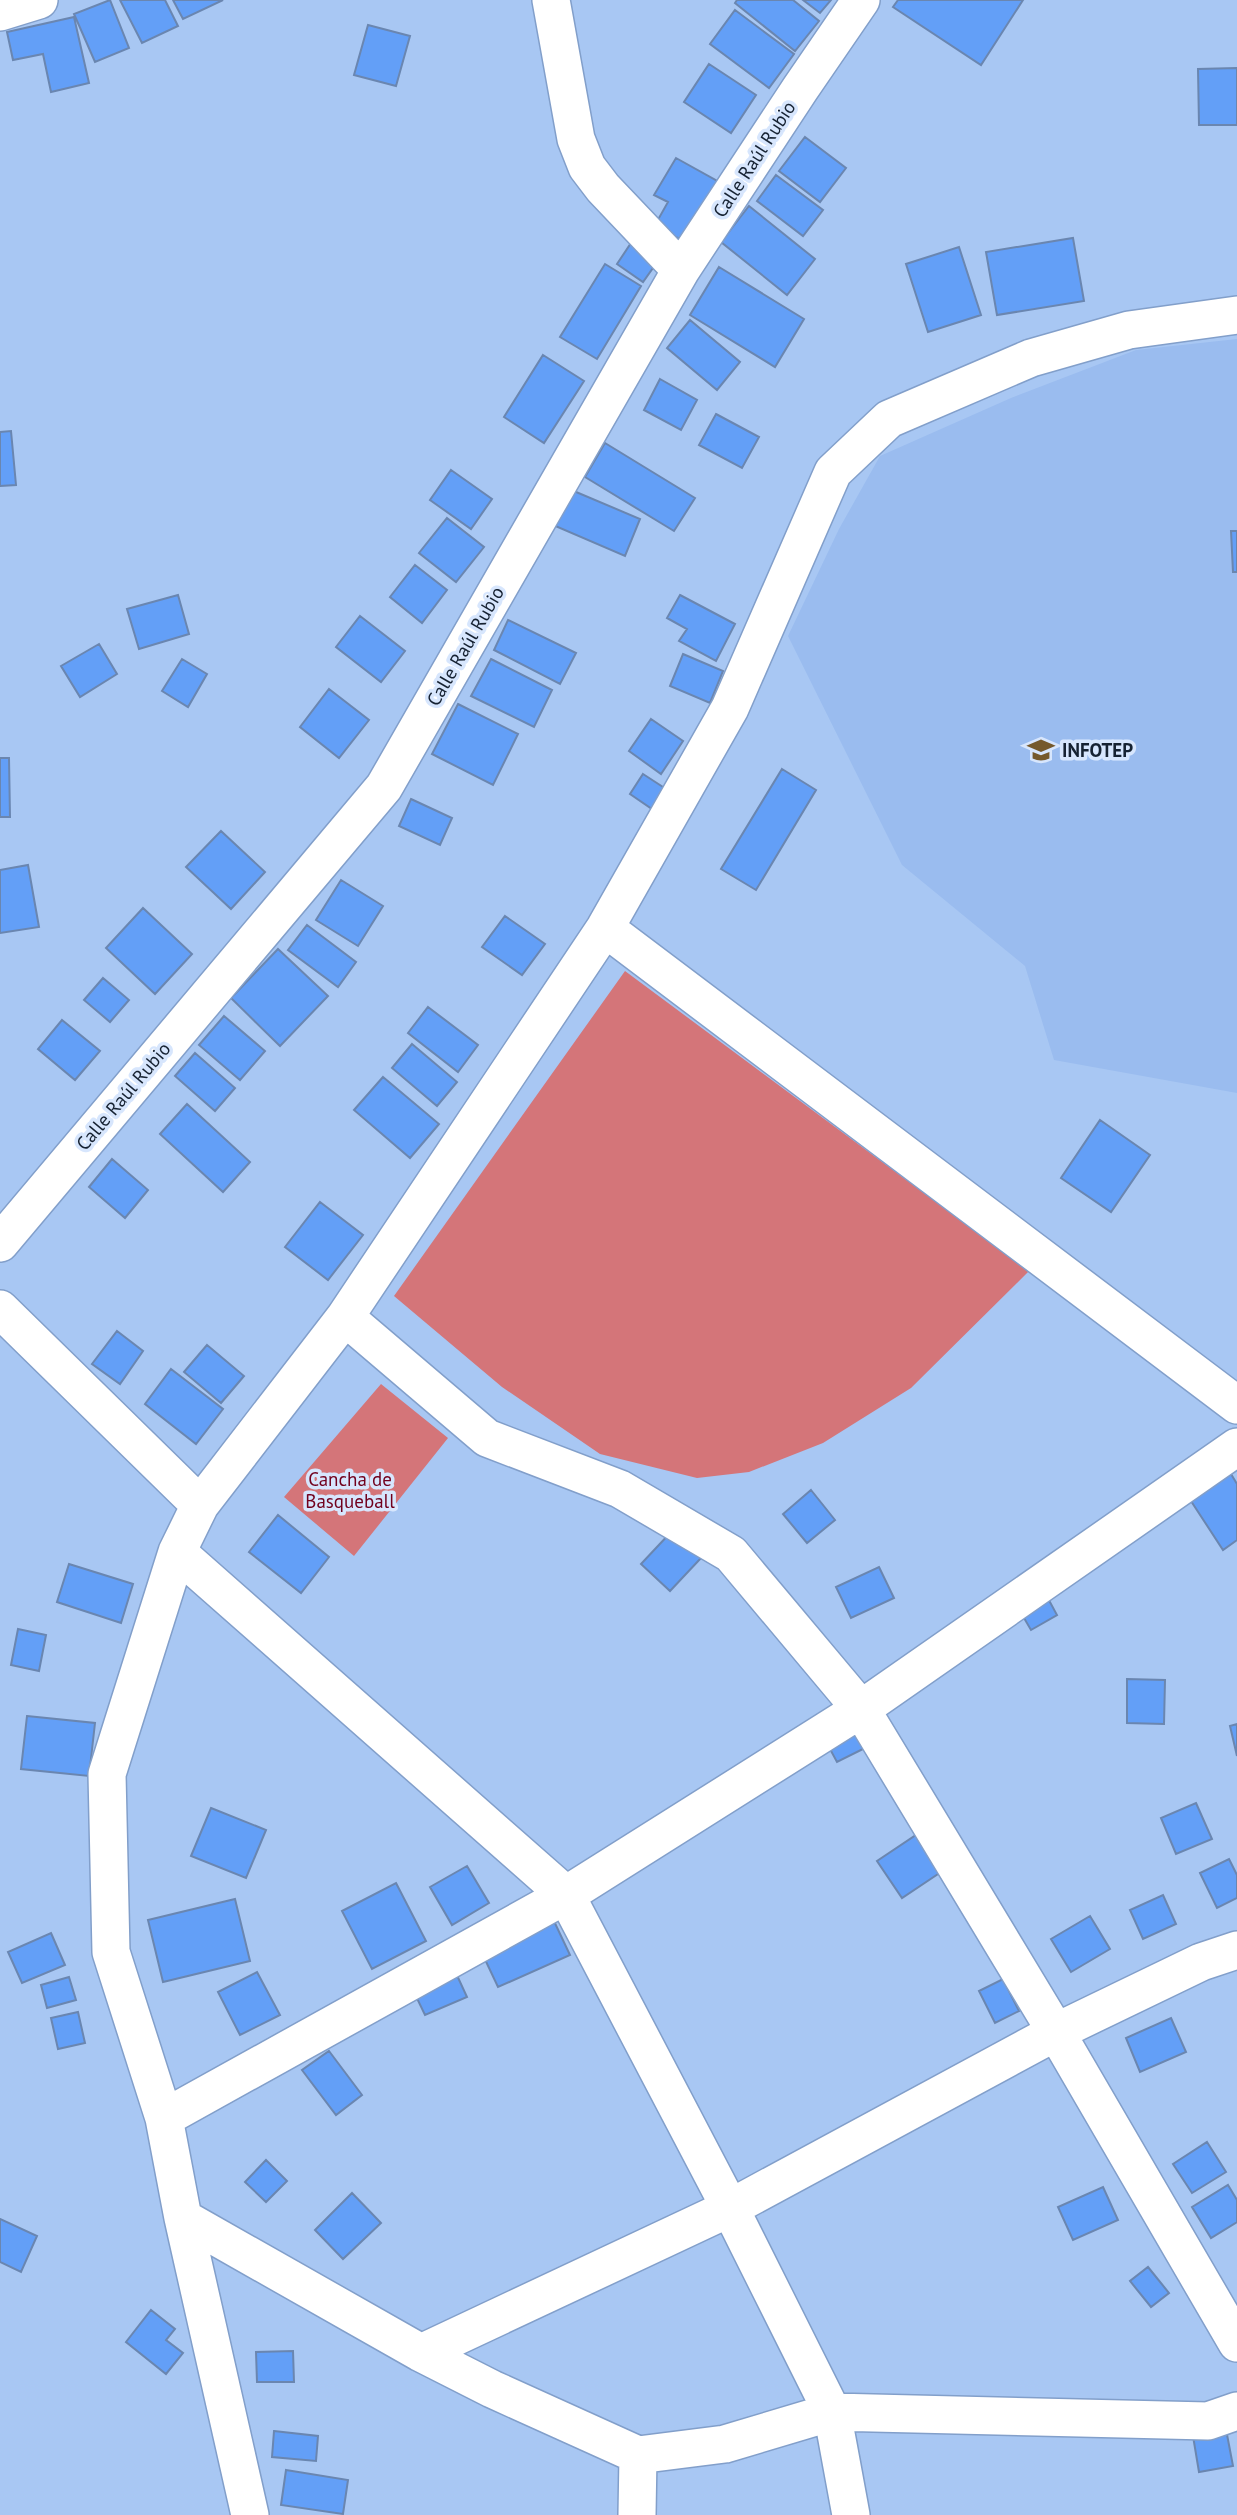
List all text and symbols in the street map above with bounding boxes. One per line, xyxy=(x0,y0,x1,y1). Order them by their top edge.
street label: Calle Raúl Rubio xyxy=(707,96,801,222)
street label: Calle Raúl Rubio xyxy=(421,582,509,710)
school or university icon: INFOTEP xyxy=(1026,735,1056,765)
place label: INFOTEP xyxy=(1062,738,1133,762)
street label: Calle Raúl Rubio xyxy=(71,1037,175,1155)
park label: Cancha de Basqueball xyxy=(305,1467,395,1513)

